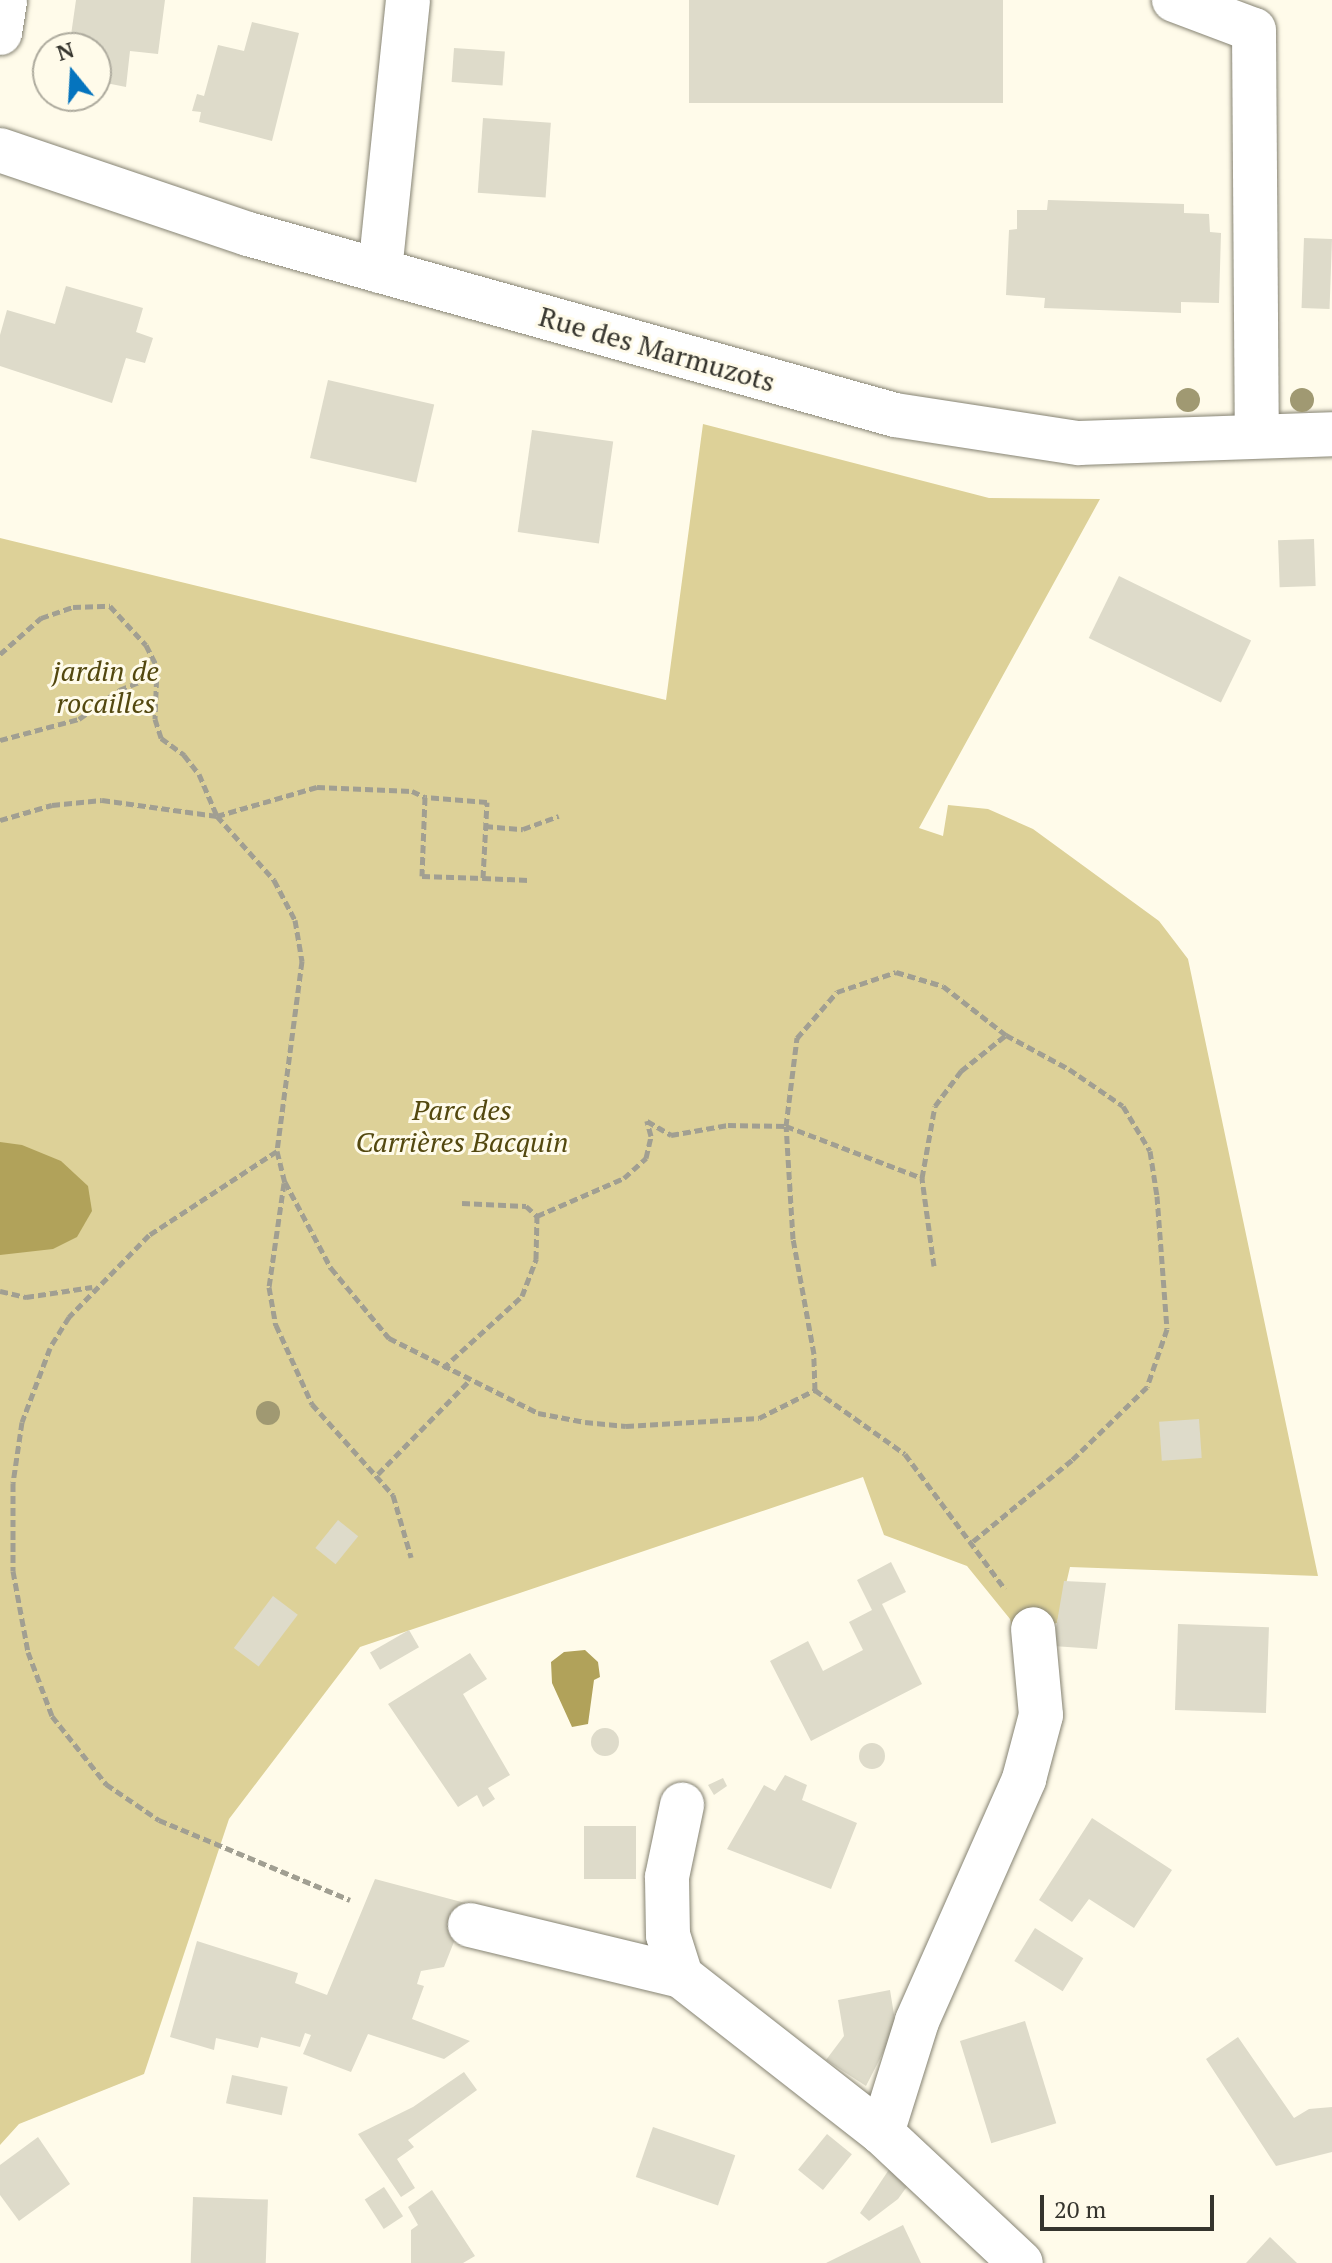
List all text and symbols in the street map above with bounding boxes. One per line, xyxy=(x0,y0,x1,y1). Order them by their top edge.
north arrow xyxy=(32,32,112,112)
text: N xyxy=(53,34,77,67)
street label: Rue des Marmuzots xyxy=(535,299,779,399)
park label: jardin de rocailles xyxy=(53,654,159,720)
park label: Parc des Carrières Bacquin xyxy=(356,1093,568,1159)
scale bar xyxy=(1044,2179,1218,2229)
text: 20 m xyxy=(1054,2193,1106,2225)

